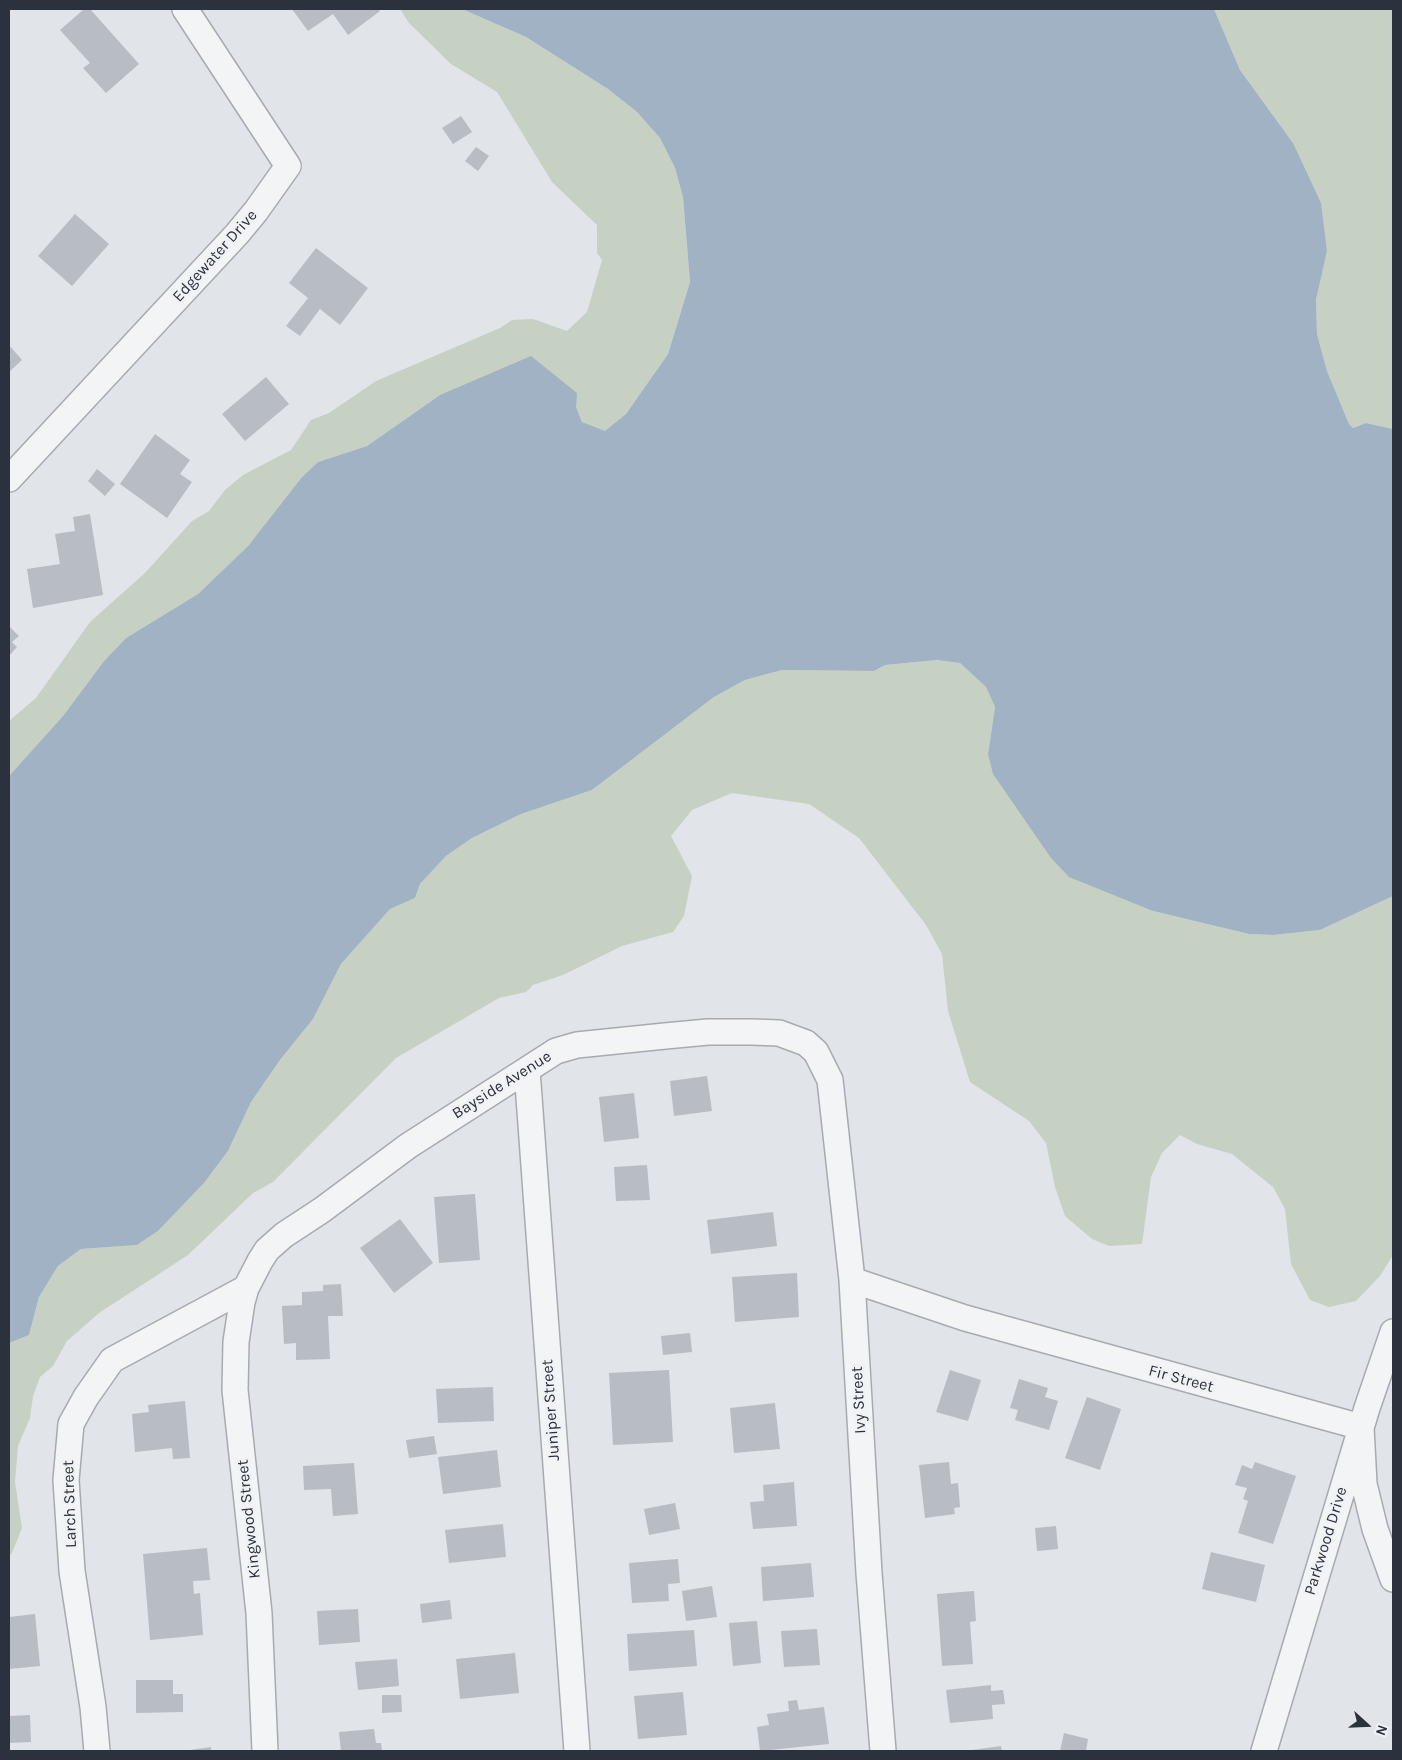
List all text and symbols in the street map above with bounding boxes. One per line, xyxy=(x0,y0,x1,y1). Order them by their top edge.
street label: Edgewater Drive xyxy=(169,206,261,306)
street label: Bayside Avenue xyxy=(449,1047,555,1123)
street label: Juniper Street xyxy=(538,1359,564,1461)
street label: Fir Street xyxy=(1146,1361,1216,1397)
street label: Ivy Street xyxy=(848,1366,870,1434)
street label: Kingwood Street xyxy=(233,1459,265,1579)
street label: Larch Street xyxy=(59,1460,81,1548)
street label: Parkwood Drive xyxy=(1300,1485,1352,1597)
north arrow xyxy=(1342,1700,1392,1750)
text: N xyxy=(1372,1723,1391,1738)

